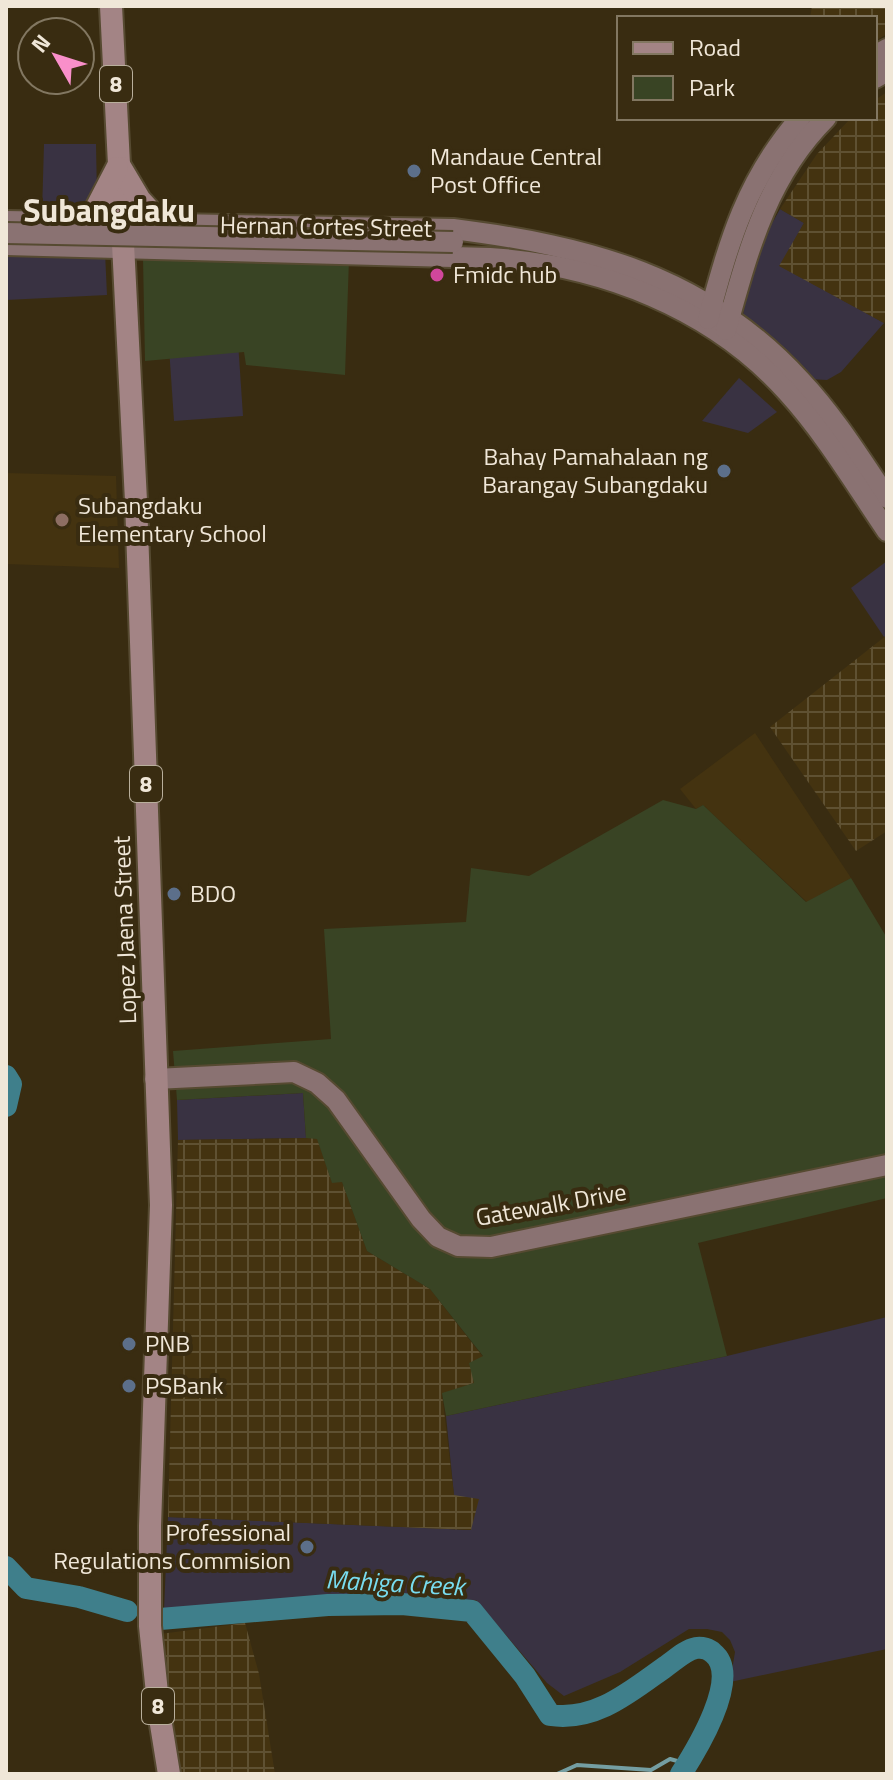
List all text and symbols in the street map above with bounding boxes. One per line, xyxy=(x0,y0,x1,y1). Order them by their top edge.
north arrow xyxy=(16,16,96,96)
legend xyxy=(617,16,877,120)
text: N xyxy=(22,27,58,60)
text: Road xyxy=(689,29,741,65)
road number: 8 xyxy=(100,66,132,102)
text: Park xyxy=(689,69,735,105)
place label: Mandaue Central Post Office xyxy=(430,138,602,202)
marker: Mandaue Central Post Office xyxy=(405,162,423,180)
district label: Subangdaku xyxy=(23,186,195,234)
street label: Hernan Cortes Street xyxy=(220,206,433,246)
place label: Fmidc hub xyxy=(453,256,557,292)
marker: Fmidc hub xyxy=(428,266,446,284)
place label: Bahay Pamahalaan ng Barangay Subangdaku xyxy=(482,438,708,502)
marker: Bahay Pamahalaan ng Barangay Subangdaku xyxy=(715,462,733,480)
place label: Subangdaku Elementary School xyxy=(78,487,267,551)
marker: Subangdaku Elementary School xyxy=(53,511,71,529)
road number: 8 xyxy=(130,766,162,802)
street label: Lopez Jaena Street xyxy=(103,835,145,1025)
place label: BDO xyxy=(190,875,236,911)
marker: BDO xyxy=(165,885,183,903)
street label: Gatewalk Drive xyxy=(473,1173,629,1235)
place label: PNB xyxy=(145,1325,190,1361)
marker: PNB xyxy=(120,1335,138,1353)
place label: PSBank xyxy=(145,1367,224,1403)
marker: PSBank xyxy=(120,1377,138,1395)
place label: Professional Regulations Commision xyxy=(53,1514,291,1578)
marker: Professional Regulations Commision xyxy=(298,1538,316,1556)
water label: Mahiga Creek xyxy=(325,1559,469,1606)
road number: 8 xyxy=(142,1688,174,1724)

